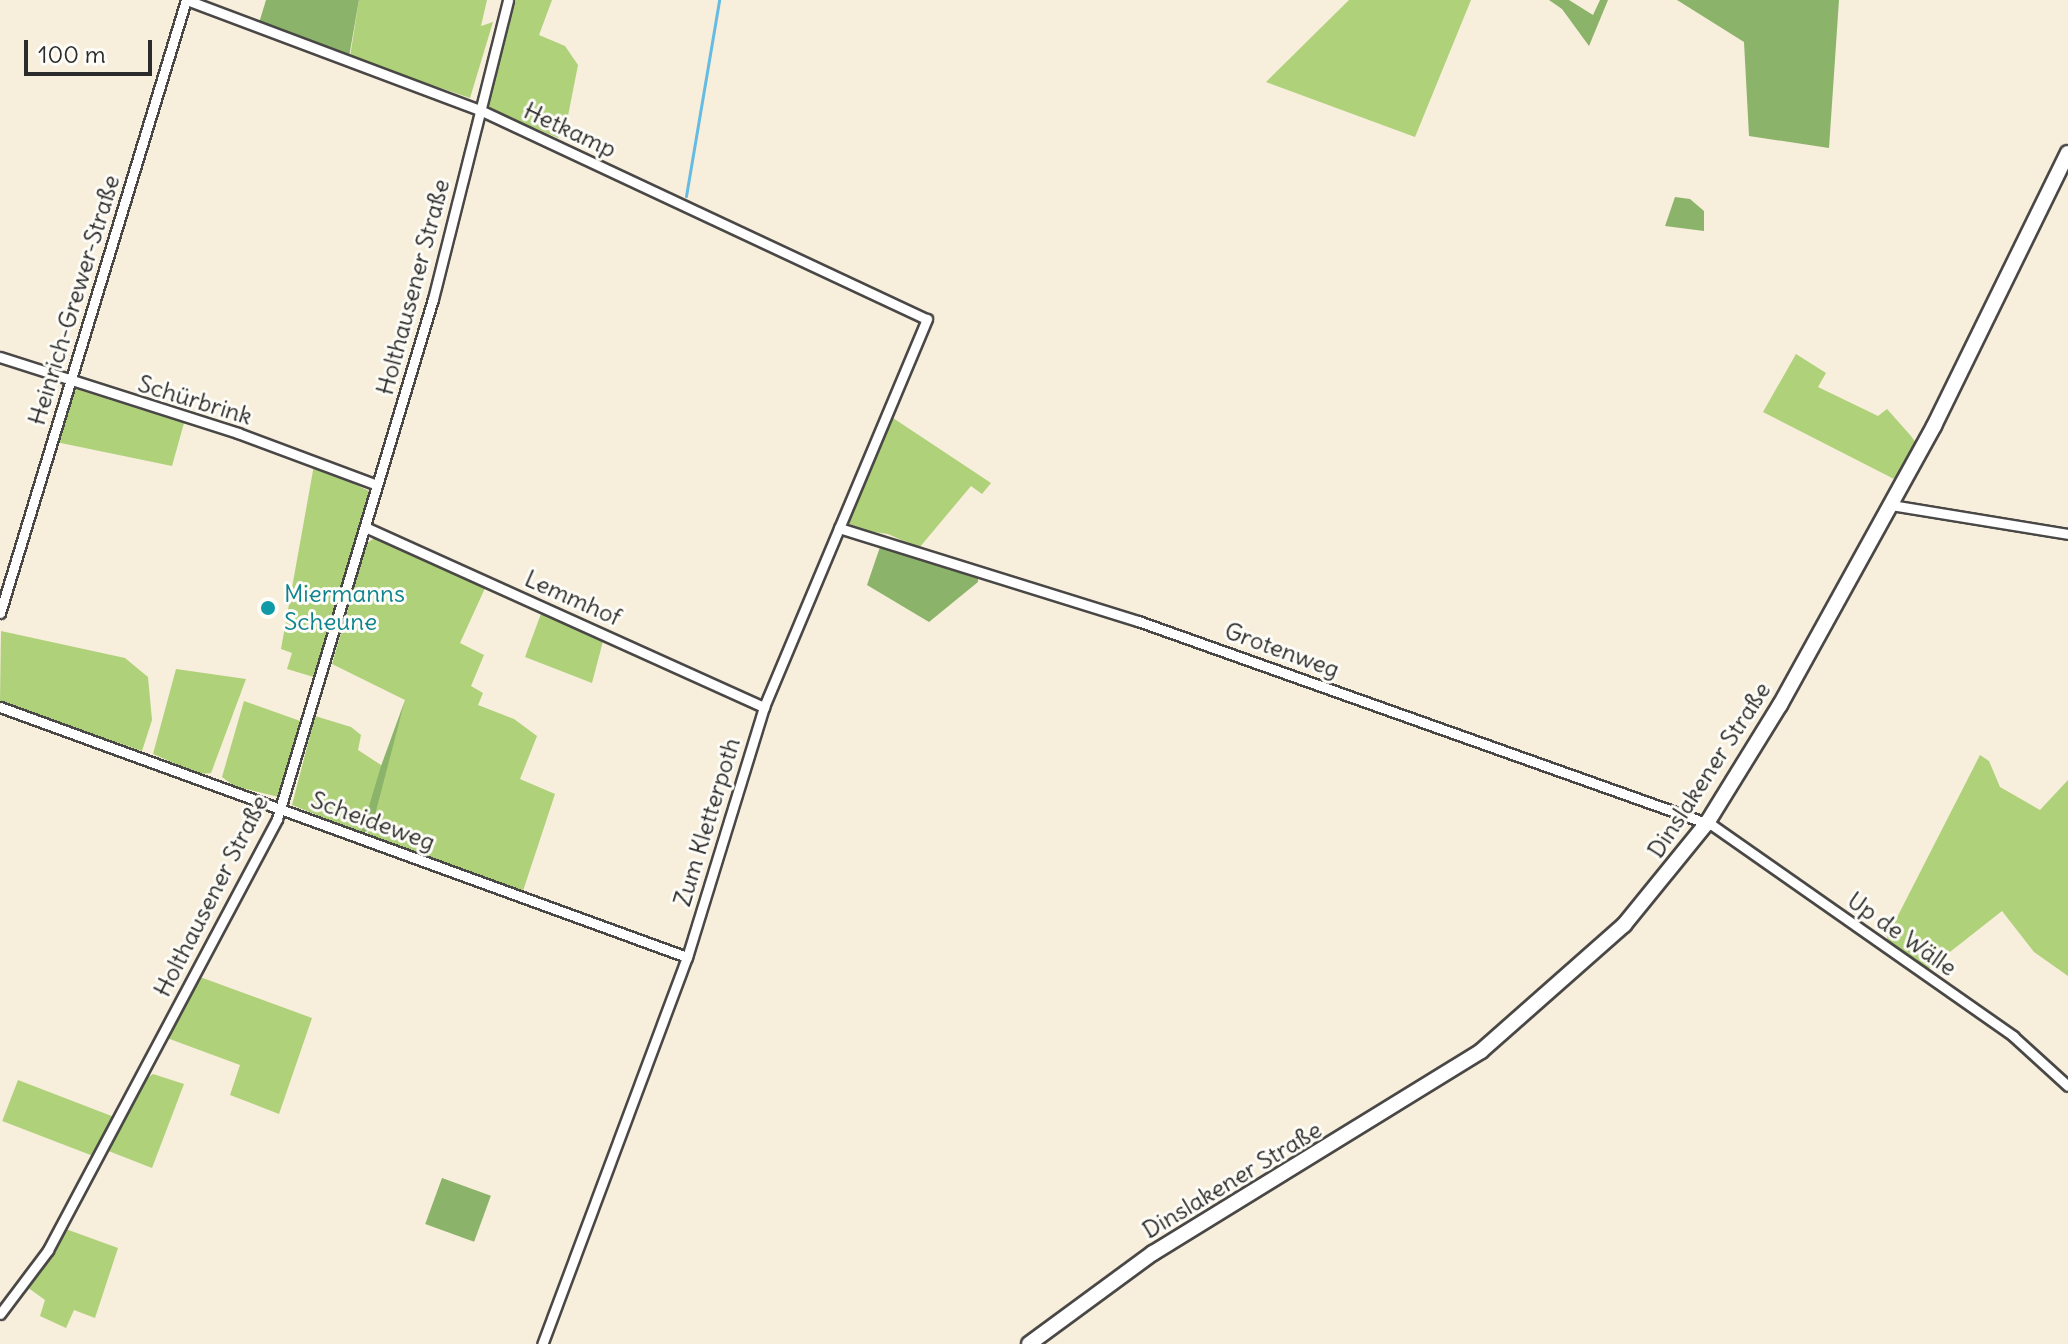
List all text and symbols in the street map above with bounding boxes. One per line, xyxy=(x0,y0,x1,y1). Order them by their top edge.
scale bar xyxy=(28,24,156,74)
text: 100 m xyxy=(38,39,106,69)
street label: Hetkamp xyxy=(519,96,621,164)
street label: Heinrich-Grewer-Straße xyxy=(22,172,126,428)
street label: Holthausener Straße xyxy=(370,176,456,398)
street label: Schürbrink xyxy=(135,369,255,431)
street label: Lemmhof xyxy=(520,564,626,632)
place label: Miermanns Scheune xyxy=(284,580,405,636)
marker: Miermanns Scheune xyxy=(259,599,277,617)
street label: Grotenweg xyxy=(1221,616,1343,684)
street label: Dinslakener Straße xyxy=(1641,677,1777,863)
street label: Zum Kletterpoth xyxy=(668,734,746,910)
street label: Scheideweg xyxy=(307,785,439,857)
street label: Holthausener Straße xyxy=(148,791,274,1001)
street label: Up de Wälle xyxy=(1842,886,1962,982)
street label: Dinslakener Straße xyxy=(1137,1115,1327,1245)

